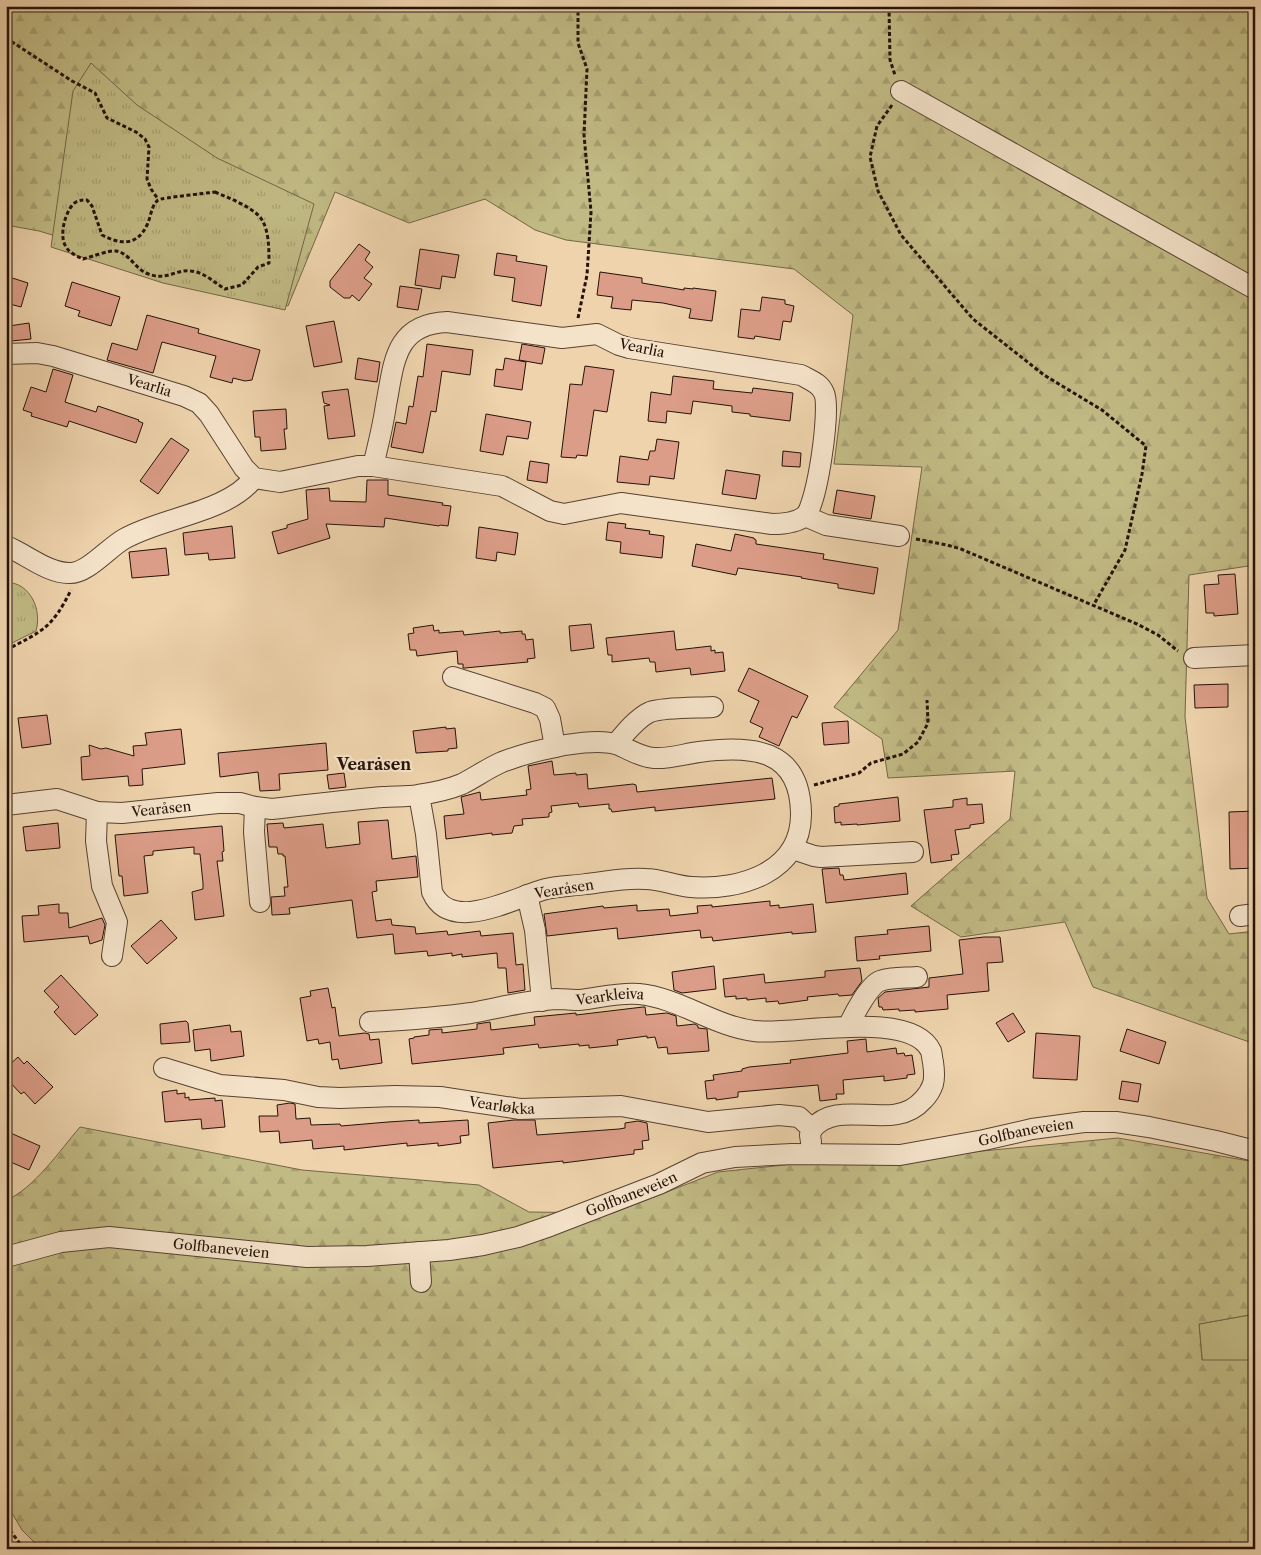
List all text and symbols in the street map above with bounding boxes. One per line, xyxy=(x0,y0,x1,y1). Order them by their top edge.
street label: Vearlia xyxy=(617,334,667,362)
street label: Vearlia xyxy=(124,370,174,401)
district label: Vearåsen xyxy=(336,754,411,774)
street label: Vearåsen xyxy=(130,797,192,821)
street label: Vearåsen xyxy=(532,875,595,903)
street label: Vearkleiva xyxy=(574,985,646,1009)
street label: Vearløkka xyxy=(467,1092,536,1118)
street label: Golfbaneveien xyxy=(977,1114,1075,1150)
street label: Golfbaneveien xyxy=(583,1167,680,1220)
street label: Golfbaneveien xyxy=(172,1235,271,1262)

